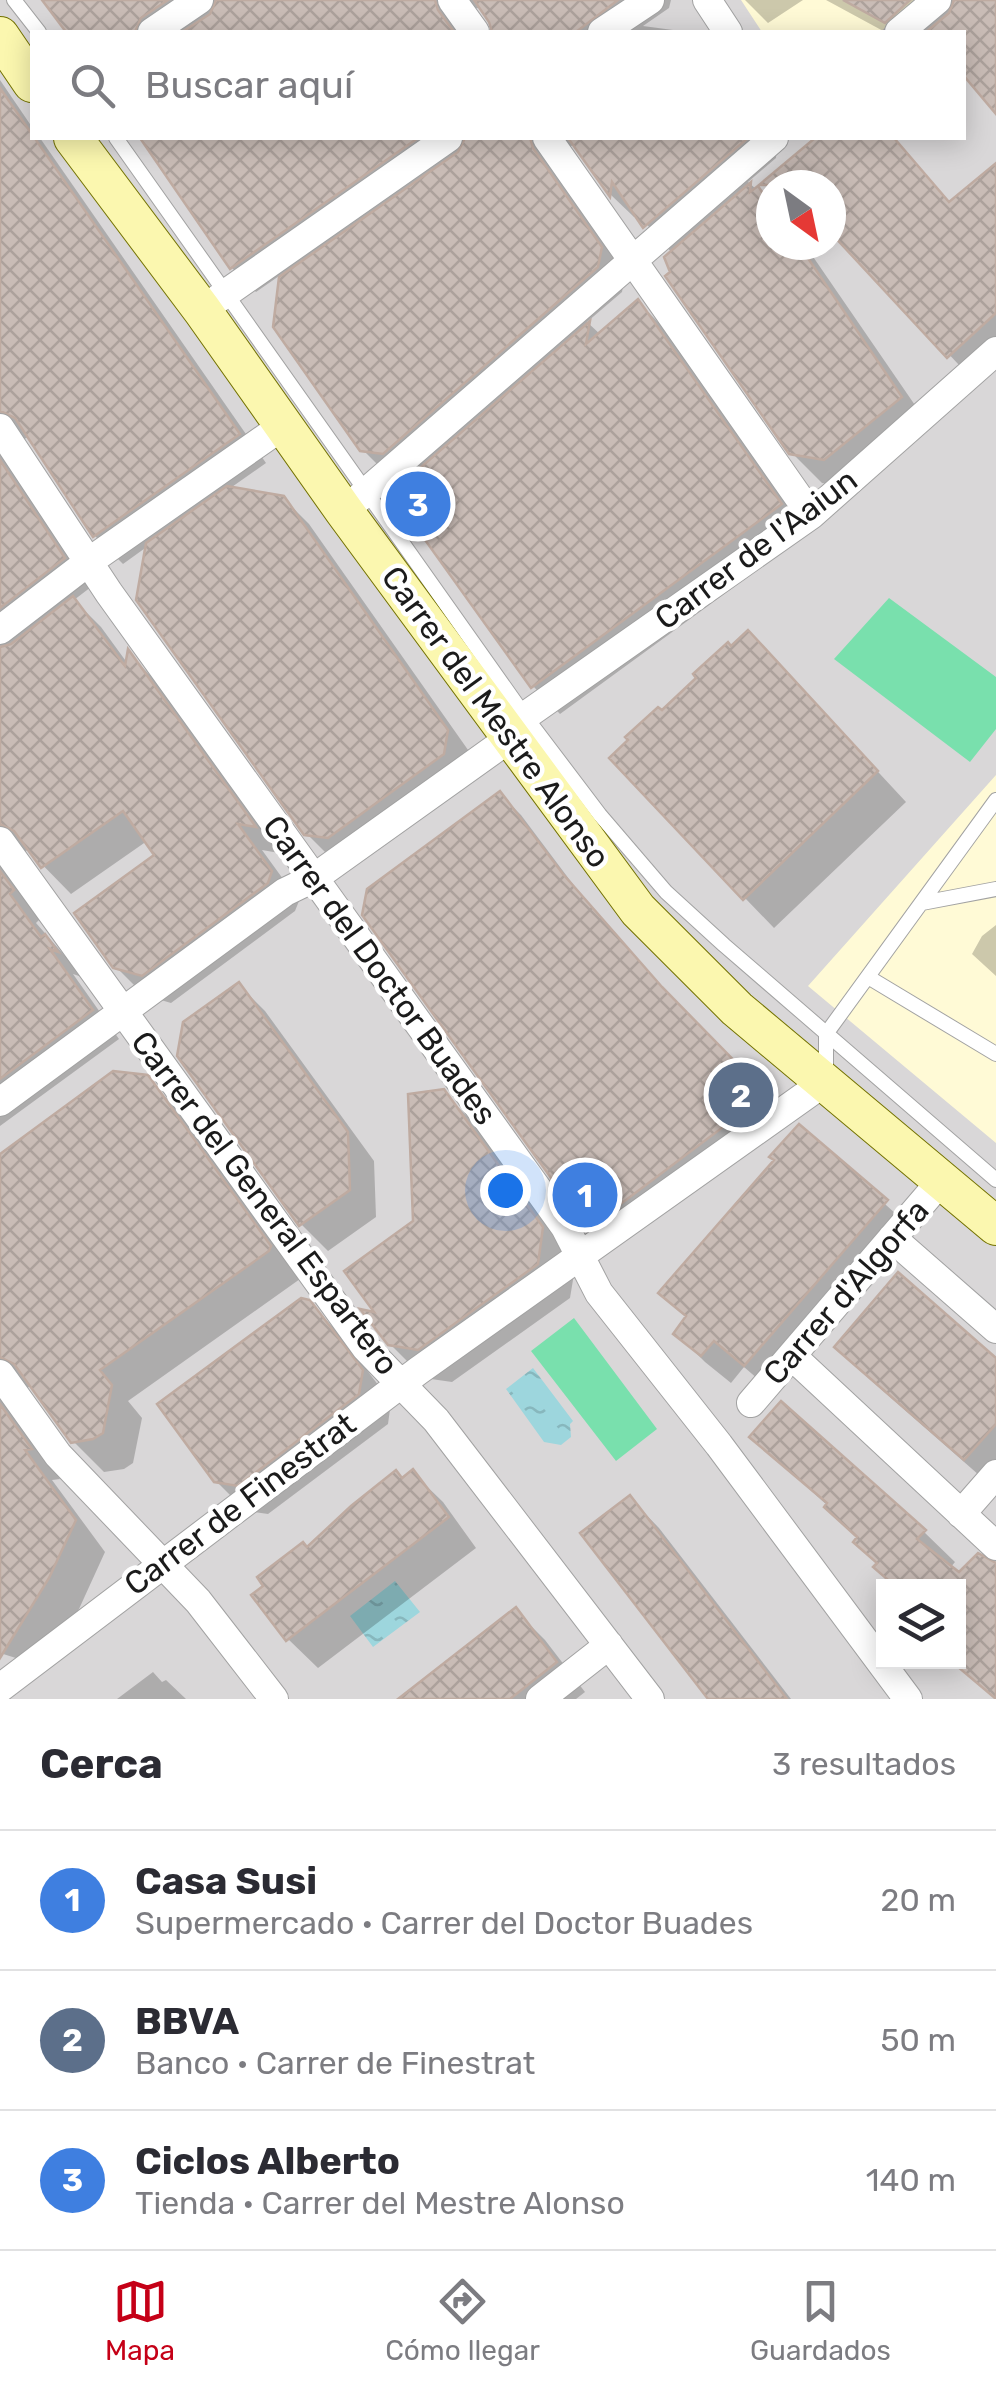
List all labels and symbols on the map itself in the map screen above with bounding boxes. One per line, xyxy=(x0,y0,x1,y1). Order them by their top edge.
north arrow xyxy=(756,170,846,260)
street label: Carrer de l'Aaiun xyxy=(647,461,865,637)
pin: 3 xyxy=(386,466,450,542)
street label: Carrer del Mestre Alonso xyxy=(374,559,618,875)
street label: Carrer del Doctor Buades xyxy=(255,808,505,1132)
street label: Carrer del General Espartero xyxy=(123,1024,407,1382)
pin: 2 xyxy=(708,1058,774,1132)
pin: 1 xyxy=(552,1158,618,1232)
your location xyxy=(480,1165,531,1216)
street label: Carrer d'Algorfa xyxy=(755,1192,937,1392)
street label: Carrer de Finestrat xyxy=(117,1405,363,1603)

